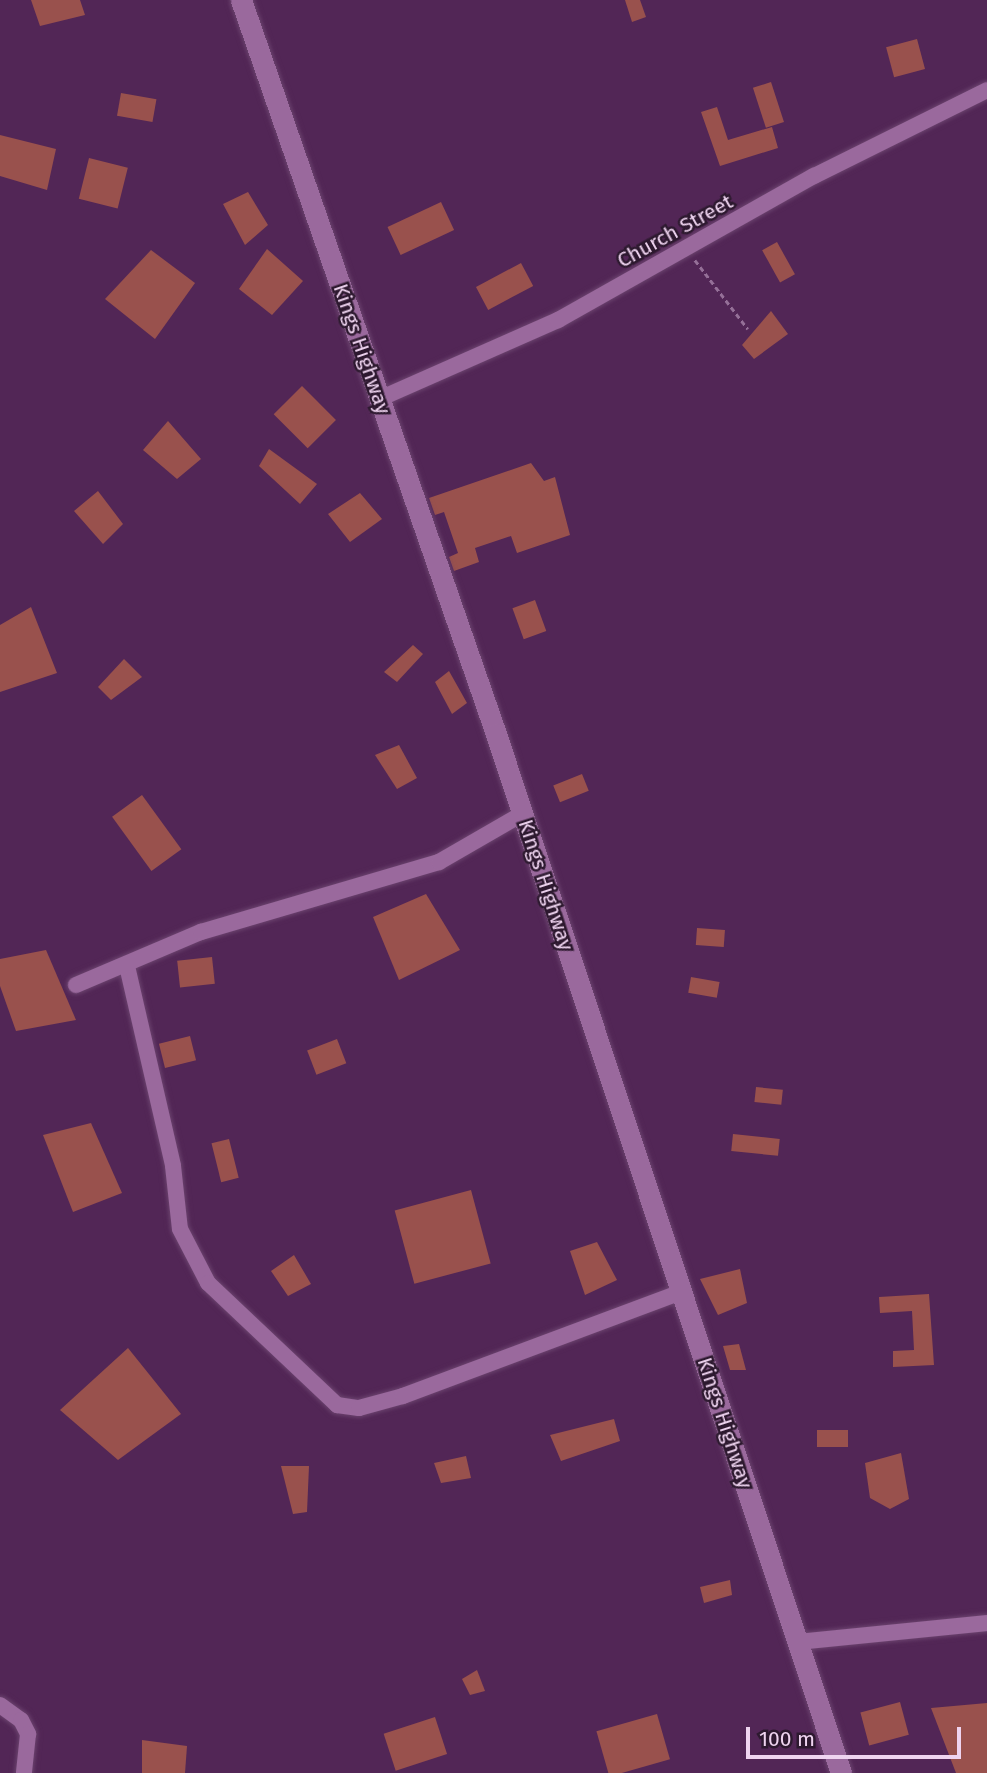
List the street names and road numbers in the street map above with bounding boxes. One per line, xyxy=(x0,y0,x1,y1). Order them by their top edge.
street label: Church Street xyxy=(613,189,737,273)
street label: Kings Highway xyxy=(328,280,396,418)
street label: Kings Highway xyxy=(513,816,579,954)
street label: Kings Highway xyxy=(692,1354,758,1492)

